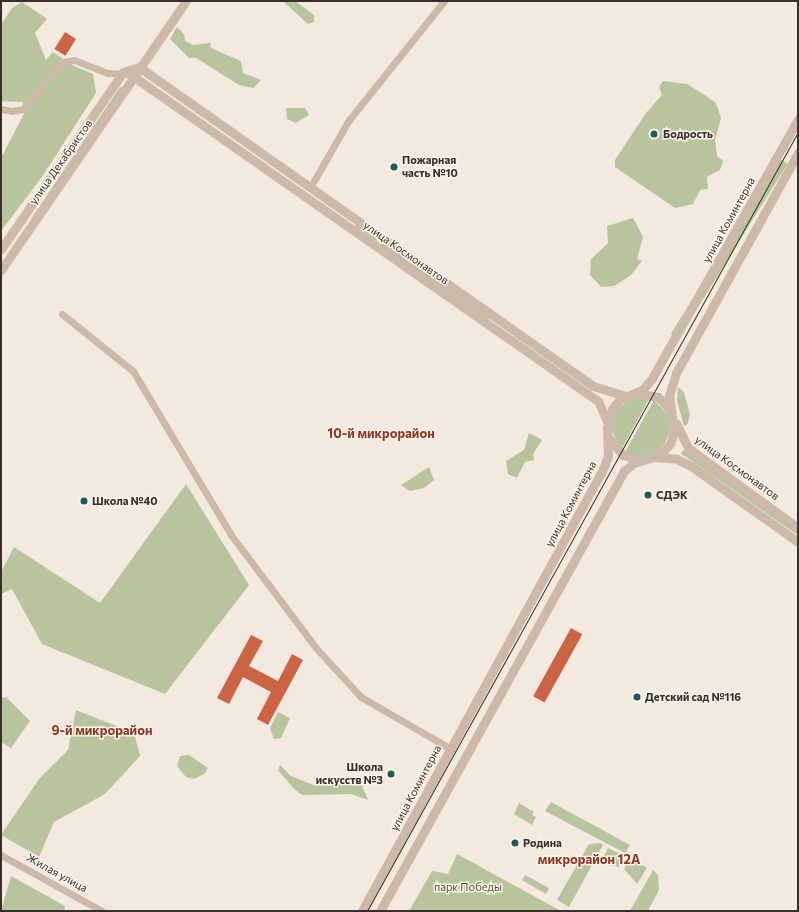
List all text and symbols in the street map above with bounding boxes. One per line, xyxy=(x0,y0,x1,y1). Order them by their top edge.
street label: улица Декабристов xyxy=(27,117,95,207)
place label: Бодрость xyxy=(663,127,713,141)
marker: Бодрость xyxy=(648,128,660,140)
place label: Пожарная часть №10 xyxy=(402,154,458,180)
marker: Пожарная часть №10 xyxy=(389,162,399,172)
street label: улица Коминтерна xyxy=(700,175,758,265)
street label: улица Космонавтов xyxy=(361,219,451,287)
district label: 10-й микрорайон xyxy=(327,425,435,441)
street label: улица Космонавтов xyxy=(692,433,782,503)
street label: улица Коминтерна xyxy=(543,459,599,549)
place label: СДЭК xyxy=(656,488,688,502)
marker: СДЭК xyxy=(643,490,653,500)
place label: Школа №40 xyxy=(92,494,158,508)
marker: Школа №40 xyxy=(79,496,89,506)
place label: Детский сад №116 xyxy=(645,690,741,704)
marker: Детский сад №116 xyxy=(632,692,642,702)
district label: 9-й микрорайон xyxy=(52,722,152,738)
street label: улица Коминтерна xyxy=(388,743,444,833)
place label: Школа искусств №3 xyxy=(316,761,383,787)
marker: Школа искусств №3 xyxy=(386,769,396,779)
place label: Родина xyxy=(523,836,562,850)
marker: Родина xyxy=(510,838,520,848)
street label: Жилая улица xyxy=(24,851,90,895)
district label: микрорайон 12А xyxy=(538,851,640,867)
park label: парк Победы xyxy=(434,880,502,894)

